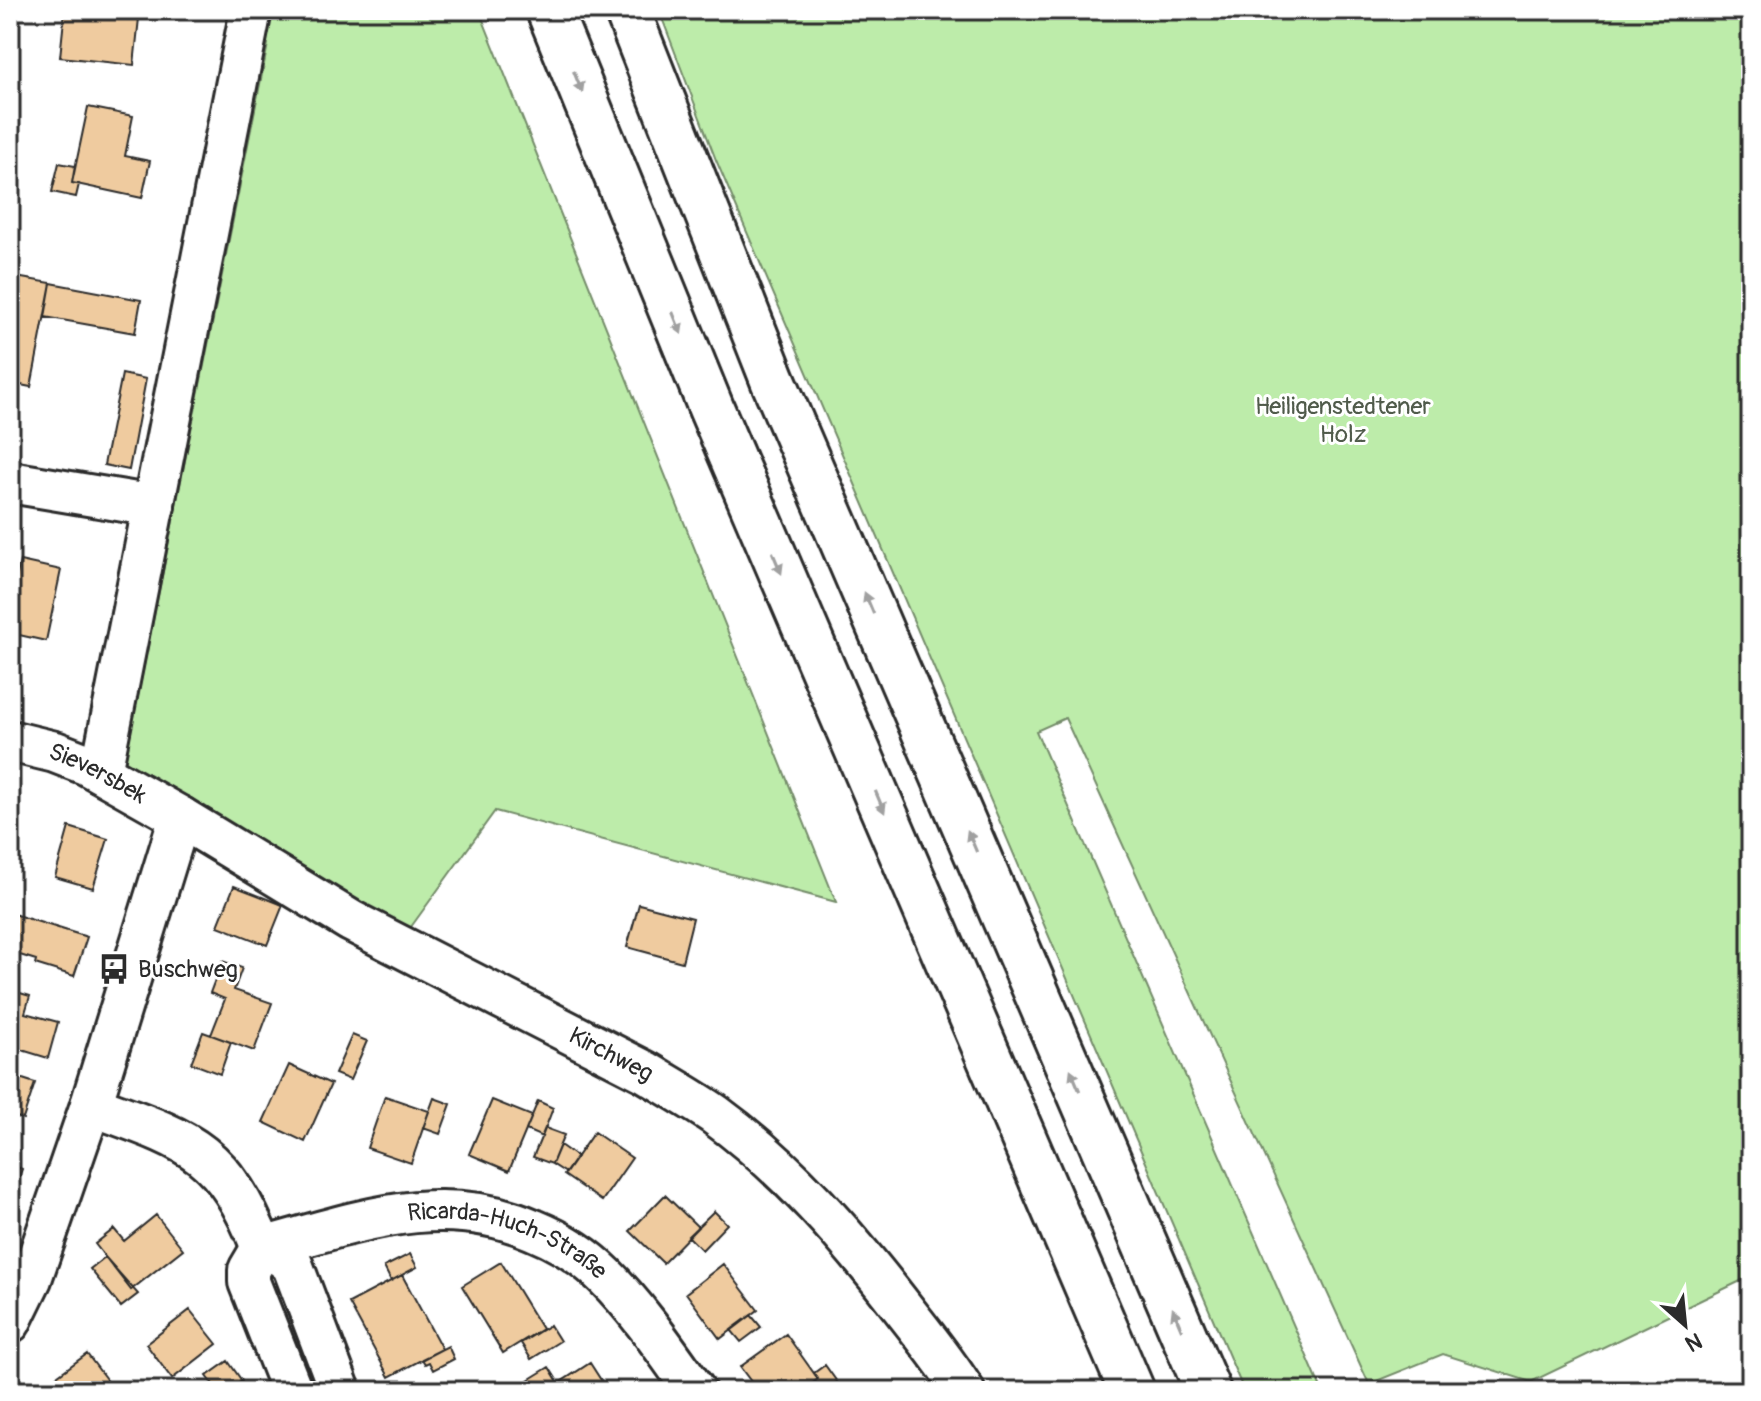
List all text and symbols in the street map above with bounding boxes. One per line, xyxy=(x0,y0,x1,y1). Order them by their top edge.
one-way arrow xyxy=(572,70,585,94)
one-way arrow xyxy=(670,311,683,335)
park label: Heiligenstedtener Holz xyxy=(1255,392,1431,449)
one-way arrow xyxy=(771,551,784,574)
one-way arrow xyxy=(863,591,876,614)
street label: Sieversbek xyxy=(45,737,152,810)
one-way arrow xyxy=(873,790,886,813)
one-way arrow xyxy=(965,829,979,853)
bus stop icon: Buschweg xyxy=(97,952,131,986)
place label: Buschweg xyxy=(138,955,238,984)
street label: Kirchweg xyxy=(564,1021,659,1088)
one-way arrow xyxy=(1068,1068,1081,1092)
street label: Ricarda-Huch-Straße xyxy=(406,1197,613,1286)
north arrow xyxy=(1645,1285,1725,1365)
one-way arrow xyxy=(1171,1307,1184,1331)
text: N xyxy=(1681,1326,1707,1358)

